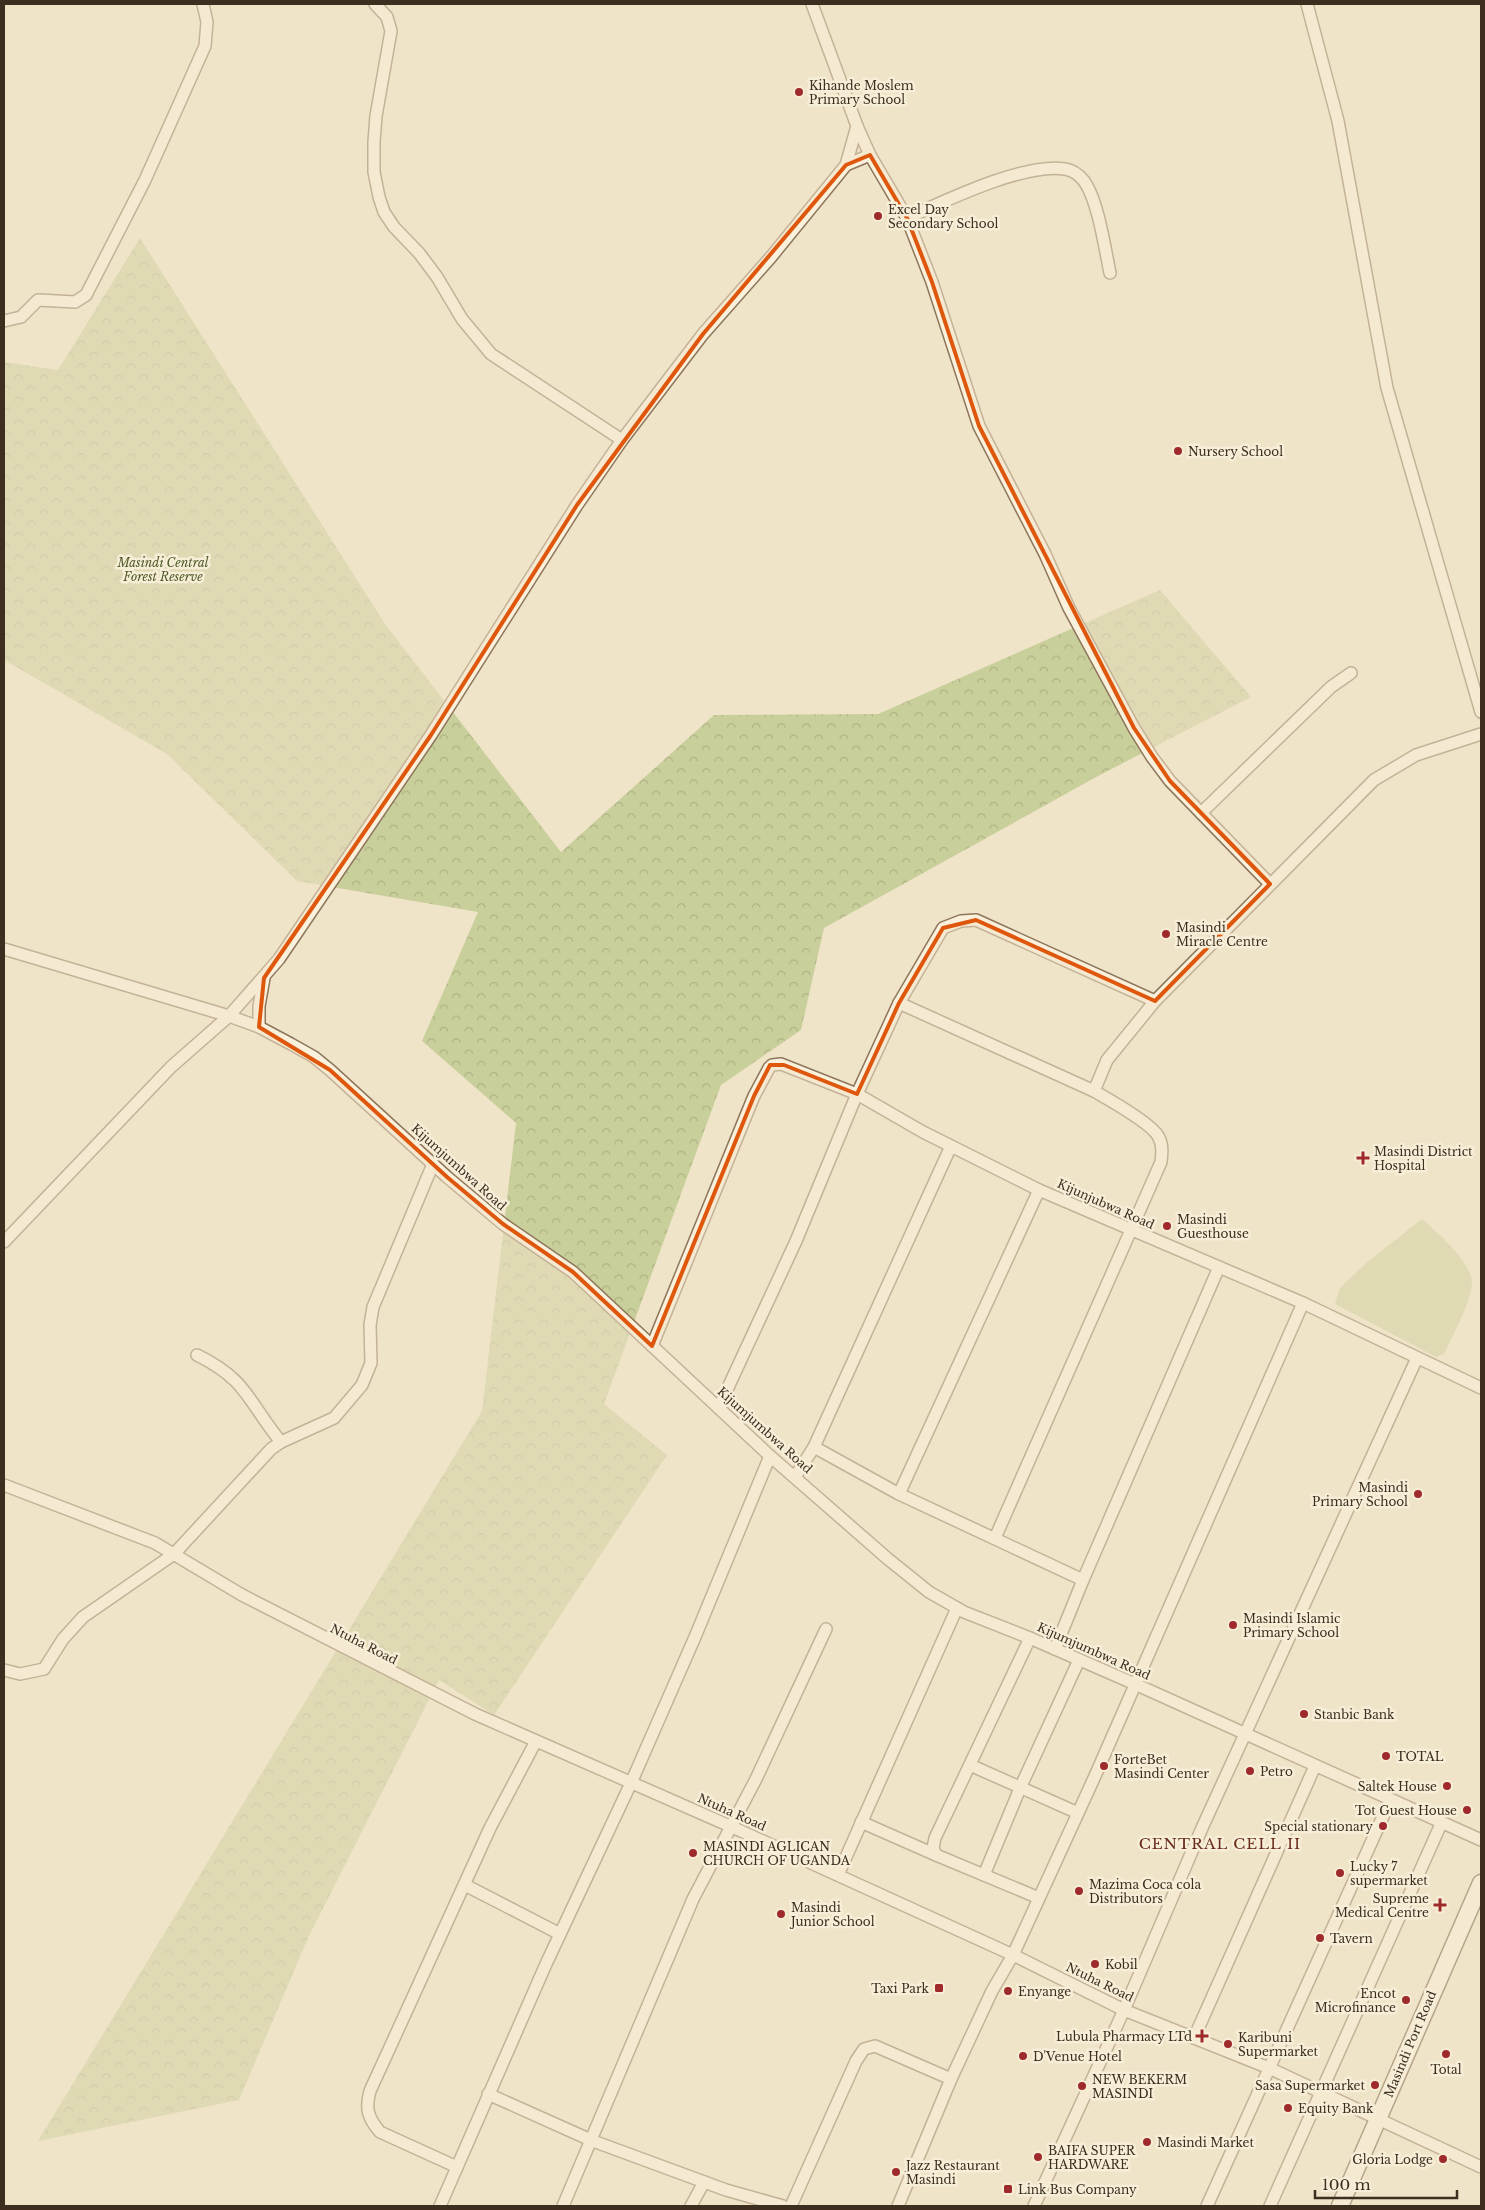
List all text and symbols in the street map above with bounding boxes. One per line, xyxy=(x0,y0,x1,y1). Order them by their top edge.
place label: Kihande Moslem Primary School xyxy=(809,78,914,107)
marker: Kihande Moslem Primary School xyxy=(793,86,805,98)
place label: Excel Day Secondary School xyxy=(888,202,999,231)
marker: Excel Day Secondary School xyxy=(872,210,884,222)
place label: Nursery School xyxy=(1188,444,1283,459)
marker: Nursery School xyxy=(1172,445,1184,457)
park label: Masindi Central Forest Reserve xyxy=(116,555,209,584)
place label: Masindi Miracle Centre xyxy=(1176,920,1268,949)
marker: Masindi Miracle Centre xyxy=(1160,928,1172,940)
street label: Kijumjumbwa Road xyxy=(409,1121,509,1213)
place label: Masindi District Hospital xyxy=(1374,1144,1473,1173)
marker: Masindi District Hospital xyxy=(1356,1151,1370,1165)
street label: Kijunjubwa Road xyxy=(1055,1176,1157,1232)
place label: Masindi Guesthouse xyxy=(1177,1212,1249,1241)
marker: Masindi Guesthouse xyxy=(1161,1220,1173,1232)
street label: Kijumjumbwa Road xyxy=(715,1384,815,1476)
place label: Masindi Primary School xyxy=(1312,1480,1408,1509)
marker: Masindi Primary School xyxy=(1412,1488,1424,1500)
place label: Masindi Islamic Primary School xyxy=(1243,1611,1341,1640)
street label: Kijumjumbwa Road xyxy=(1035,1619,1153,1683)
marker: Masindi Islamic Primary School xyxy=(1227,1619,1239,1631)
street label: Ntuha Road xyxy=(328,1621,400,1667)
place label: Stanbic Bank xyxy=(1314,1707,1395,1722)
marker: Stanbic Bank xyxy=(1298,1708,1310,1720)
place label: TOTAL xyxy=(1396,1749,1444,1764)
marker: TOTAL xyxy=(1380,1750,1392,1762)
place label: ForteBet Masindi Center xyxy=(1114,1752,1209,1781)
marker: ForteBet Masindi Center xyxy=(1098,1760,1110,1772)
place label: Petro xyxy=(1260,1764,1293,1779)
marker: Petro xyxy=(1244,1765,1256,1777)
place label: Saltek House xyxy=(1358,1779,1437,1794)
marker: Saltek House xyxy=(1441,1780,1453,1792)
street label: Ntuha Road xyxy=(695,1790,769,1834)
place label: Tot Guest House xyxy=(1355,1803,1457,1818)
marker: Tot Guest House xyxy=(1461,1804,1473,1816)
place label: Special stationary xyxy=(1264,1819,1373,1834)
marker: Special stationary xyxy=(1377,1820,1389,1832)
district label: CENTRAL CELL II xyxy=(1139,1834,1301,1853)
place label: MASINDI AGLICAN CHURCH OF UGANDA xyxy=(703,1839,851,1868)
marker: MASINDI AGLICAN CHURCH OF UGANDA xyxy=(687,1847,699,1859)
place label: Lucky 7 supermarket xyxy=(1350,1859,1428,1888)
marker: Lucky 7 supermarket xyxy=(1334,1867,1346,1879)
place label: Mazima Coca cola Distributors xyxy=(1089,1877,1201,1906)
marker: Mazima Coca cola Distributors xyxy=(1073,1885,1085,1897)
place label: Supreme Medical Centre xyxy=(1335,1891,1429,1920)
marker: Supreme Medical Centre xyxy=(1433,1898,1447,1912)
place label: Masindi Junior School xyxy=(789,1900,875,1929)
marker: Masindi Junior School xyxy=(775,1908,787,1920)
place label: Tavern xyxy=(1330,1931,1373,1946)
marker: Tavern xyxy=(1314,1932,1326,1944)
place label: Kobil xyxy=(1105,1957,1138,1972)
marker: Kobil xyxy=(1089,1958,1101,1970)
street label: Ntuha Road xyxy=(1064,1959,1136,2005)
place label: Taxi Park xyxy=(871,1981,930,1996)
marker: Taxi Park xyxy=(933,1982,945,1994)
place label: Enyange xyxy=(1018,1984,1071,1999)
marker: Enyange xyxy=(1002,1985,1014,1997)
place label: Encot Microfinance xyxy=(1315,1986,1396,2015)
street label: Masindi Port Road xyxy=(1381,1988,1439,2100)
marker: Encot Microfinance xyxy=(1400,1994,1412,2006)
place label: Lubula Pharmacy LTd xyxy=(1056,2029,1192,2044)
marker: Lubula Pharmacy LTd xyxy=(1196,2030,1208,2042)
place label: Karibuni Supermarket xyxy=(1238,2030,1319,2059)
marker: Karibuni Supermarket xyxy=(1222,2038,1234,2050)
marker: Total xyxy=(1440,2048,1452,2060)
place label: D'Venue Hotel xyxy=(1033,2049,1122,2064)
marker: D'Venue Hotel xyxy=(1017,2050,1029,2062)
place label: Total xyxy=(1430,2062,1462,2077)
place label: NEW BEKERM MASINDI xyxy=(1092,2072,1187,2101)
place label: Sasa Supermarket xyxy=(1255,2078,1365,2093)
marker: Sasa Supermarket xyxy=(1369,2079,1381,2091)
marker: NEW BEKERM MASINDI xyxy=(1076,2080,1088,2092)
place label: Equity Bank xyxy=(1298,2101,1374,2116)
marker: Equity Bank xyxy=(1282,2102,1294,2114)
place label: Masindi Market xyxy=(1157,2135,1254,2150)
marker: Masindi Market xyxy=(1141,2136,1153,2148)
place label: BAIFA SUPER HARDWARE xyxy=(1048,2143,1136,2172)
marker: BAIFA SUPER HARDWARE xyxy=(1032,2151,1044,2163)
place label: Gloria Lodge xyxy=(1352,2152,1433,2167)
marker: Gloria Lodge xyxy=(1437,2153,1449,2165)
place label: Jazz Restaurant Masindi xyxy=(904,2158,1000,2187)
marker: Jazz Restaurant Masindi xyxy=(890,2166,902,2178)
scale bar xyxy=(1315,2168,1458,2200)
text: 100 m xyxy=(1322,2175,1371,2194)
place label: Link Bus Company xyxy=(1018,2182,1137,2197)
marker: Link Bus Company xyxy=(1002,2183,1014,2195)

